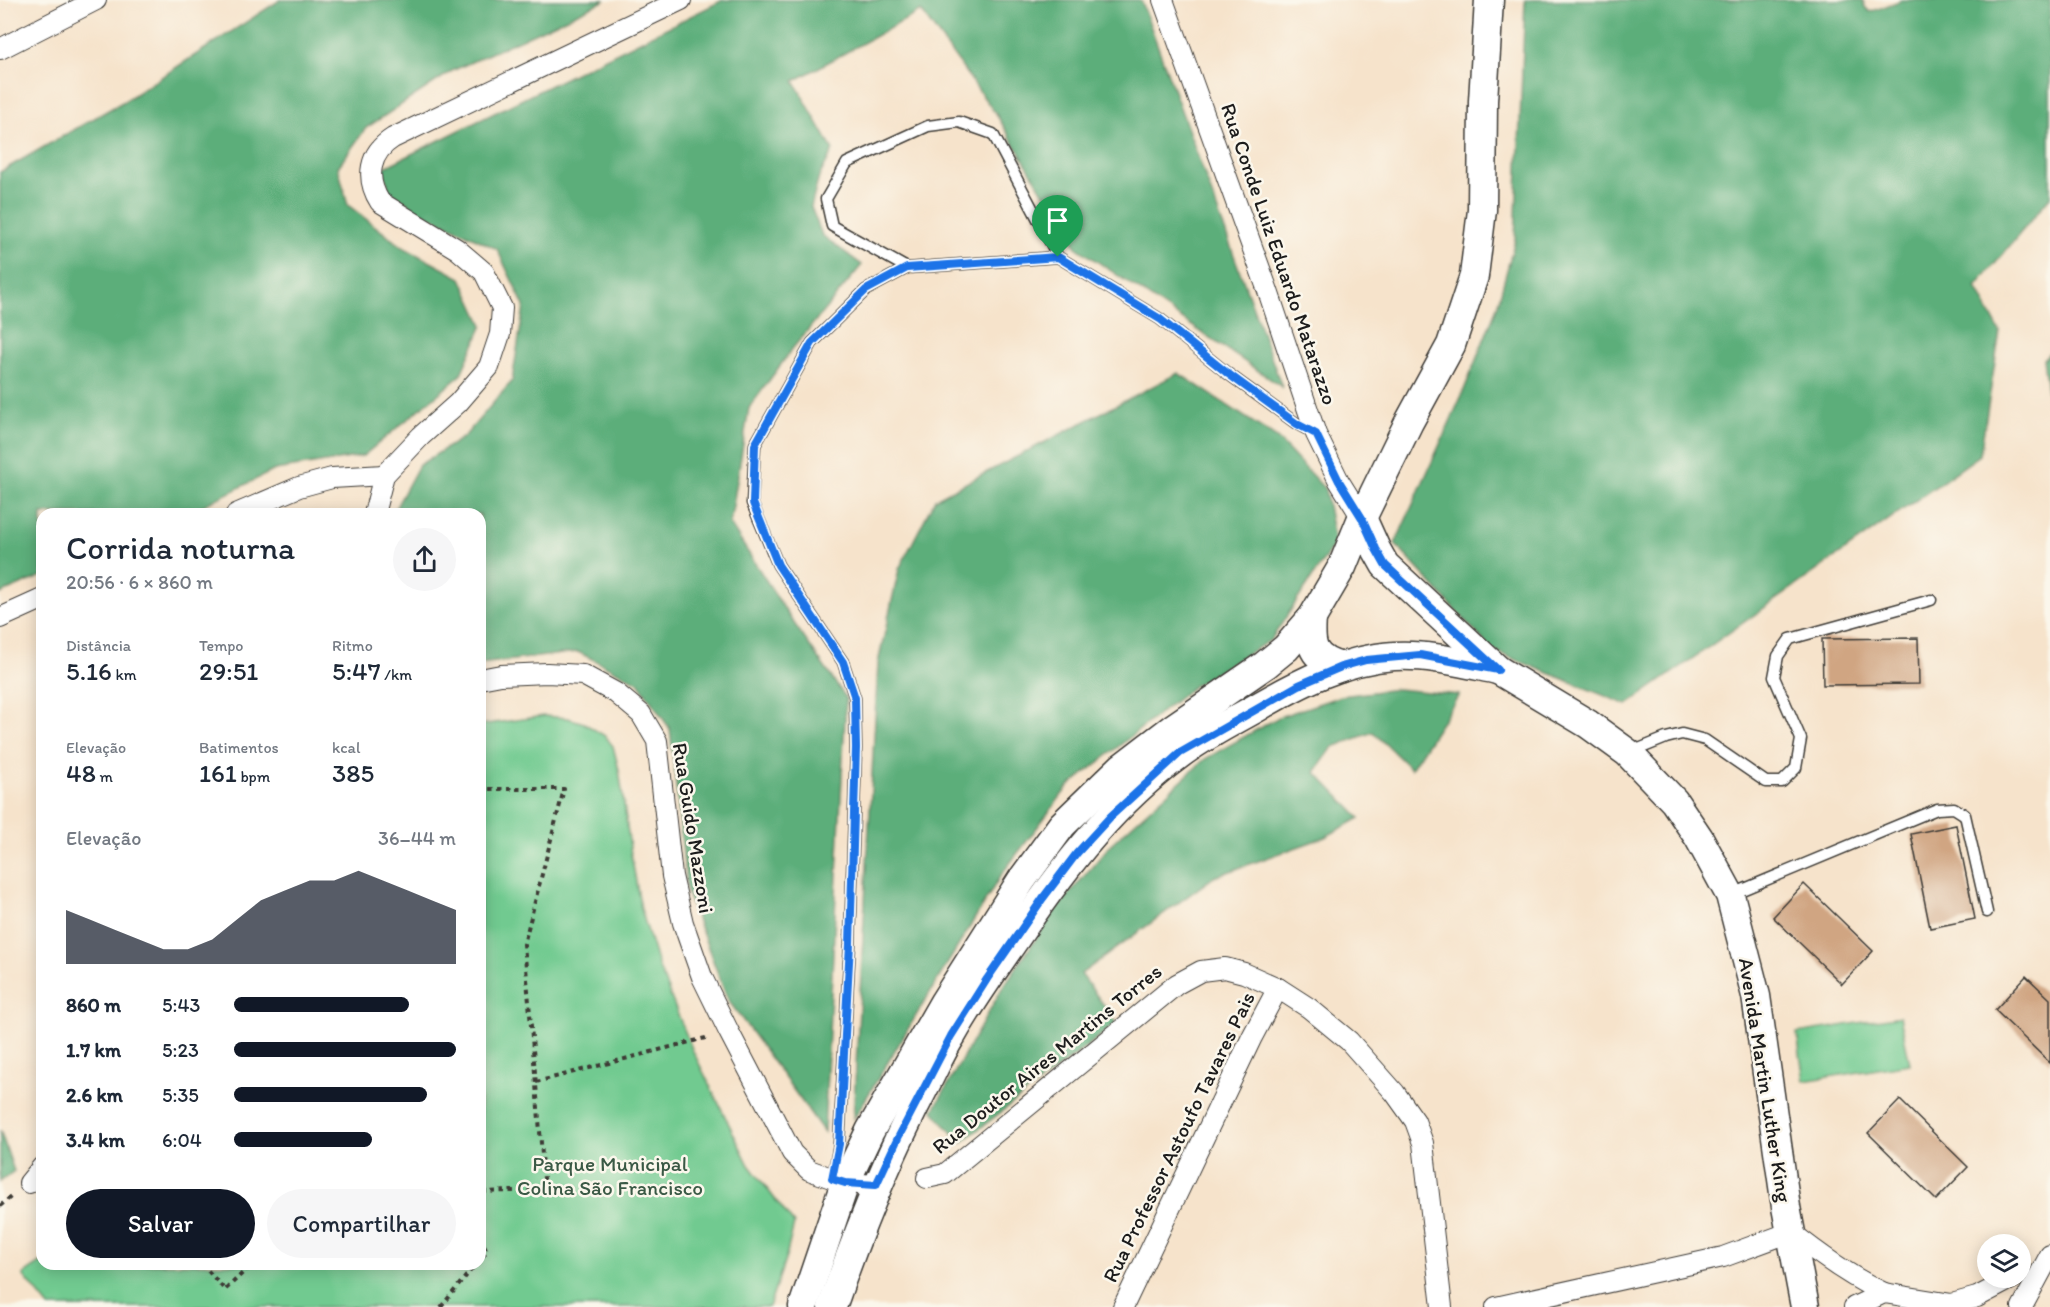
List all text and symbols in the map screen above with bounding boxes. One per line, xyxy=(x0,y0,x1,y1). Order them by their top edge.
street label: Rua Conde Luiz Eduardo Matarazzo xyxy=(1216,100,1343,408)
pin xyxy=(1032,195,1083,257)
icon: arrive xyxy=(1041,204,1074,237)
text: Corrida noturna xyxy=(66,528,295,567)
button: share xyxy=(393,528,456,591)
text: 20:56 · 6 × 860 m xyxy=(66,570,213,594)
text: Distância xyxy=(66,636,131,655)
text: Tempo xyxy=(199,636,244,655)
text: Ritmo xyxy=(332,636,373,655)
text: 5.16 xyxy=(66,655,112,687)
text: 29:51 xyxy=(199,655,258,687)
text: 5:47 xyxy=(332,655,381,687)
text: km xyxy=(112,665,137,684)
text: /km xyxy=(381,665,412,684)
text: Elevação xyxy=(66,738,126,757)
text: Batimentos xyxy=(199,738,279,757)
text: kcal xyxy=(332,738,360,757)
street label: Rua Guido Mazzoni xyxy=(668,741,719,915)
text: 48 xyxy=(66,757,96,789)
text: 161 xyxy=(199,757,237,789)
text: 385 xyxy=(332,757,374,789)
text: m xyxy=(96,767,113,786)
text: bpm xyxy=(237,767,270,786)
text: Elevação xyxy=(66,826,141,850)
text: 36–44 m xyxy=(378,826,456,850)
street label: Avenida Martin Luther King xyxy=(1734,956,1797,1204)
street label: Rua Doutor Aires Martins Torres xyxy=(927,958,1166,1159)
street label: Rua Professor Astoufo Tavares Pais xyxy=(1097,987,1260,1286)
text: 860 m xyxy=(66,993,121,1017)
text: 5:43 xyxy=(162,993,200,1017)
text: 1.7 km xyxy=(66,1038,121,1062)
text: 5:23 xyxy=(162,1038,199,1062)
text: 2.6 km xyxy=(66,1083,123,1107)
text: 5:35 xyxy=(162,1083,199,1107)
text: 3.4 km xyxy=(66,1128,125,1152)
text: 6:04 xyxy=(162,1128,202,1152)
park label: Parque Municipal Colina São Francisco xyxy=(517,1151,703,1200)
button: Salvar xyxy=(66,1189,255,1258)
button: Compartilhar xyxy=(267,1189,456,1258)
map controls xyxy=(1977,1234,2031,1288)
button: layers xyxy=(1977,1234,2031,1288)

